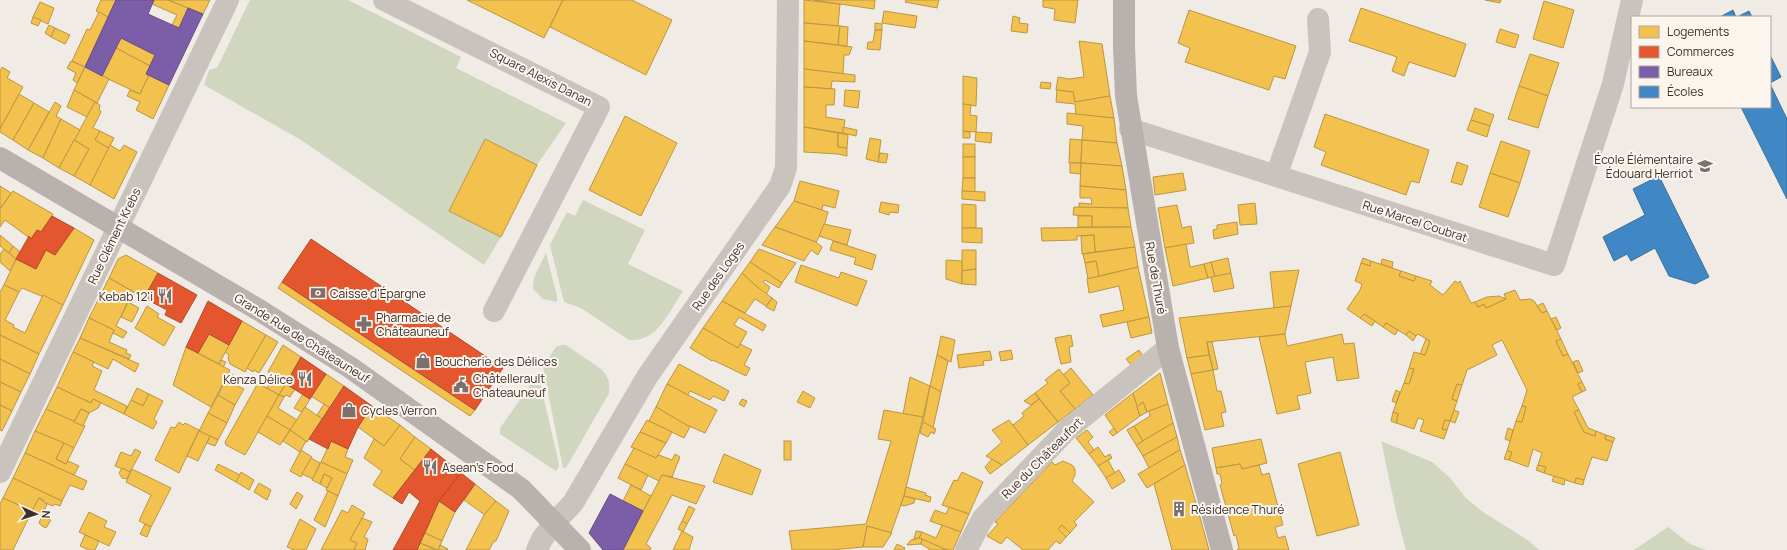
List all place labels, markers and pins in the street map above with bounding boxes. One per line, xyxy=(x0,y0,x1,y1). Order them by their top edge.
place label: École Élémentaire Édouard Herriot xyxy=(1594,151,1693,182)
school or university icon: École Élémentaire Édouard Herriot xyxy=(1696,157,1714,175)
bank icon: Caisse d'Épargne xyxy=(309,284,327,302)
place label: Caisse d'Épargne xyxy=(330,285,426,302)
restaurant icon: Kebab 12'i xyxy=(156,287,174,305)
place label: Kebab 12'i xyxy=(99,288,153,305)
place label: Pharmacie de Châteauneuf xyxy=(376,309,451,340)
pharmacy icon: Pharmacie de Châteauneuf xyxy=(355,315,373,333)
shop icon: Boucherie des Délices xyxy=(414,352,432,370)
place label: Boucherie des Délices xyxy=(435,353,557,370)
restaurant icon: Kenza Délice xyxy=(296,370,314,388)
place label: Châtellerault Chateauneuf xyxy=(473,370,547,401)
place label: Kenza Délice xyxy=(223,371,293,388)
public building icon: Châtellerault Chateauneuf xyxy=(452,376,470,394)
shop icon: Cycles Verron xyxy=(340,401,358,419)
place label: Cycles Verron xyxy=(361,402,437,419)
restaurant icon: Asean's Food xyxy=(421,458,439,476)
place label: Asean's Food xyxy=(442,459,514,476)
building icon: Résidence Thuré xyxy=(1170,500,1188,518)
place label: Résidence Thuré xyxy=(1191,501,1284,518)

